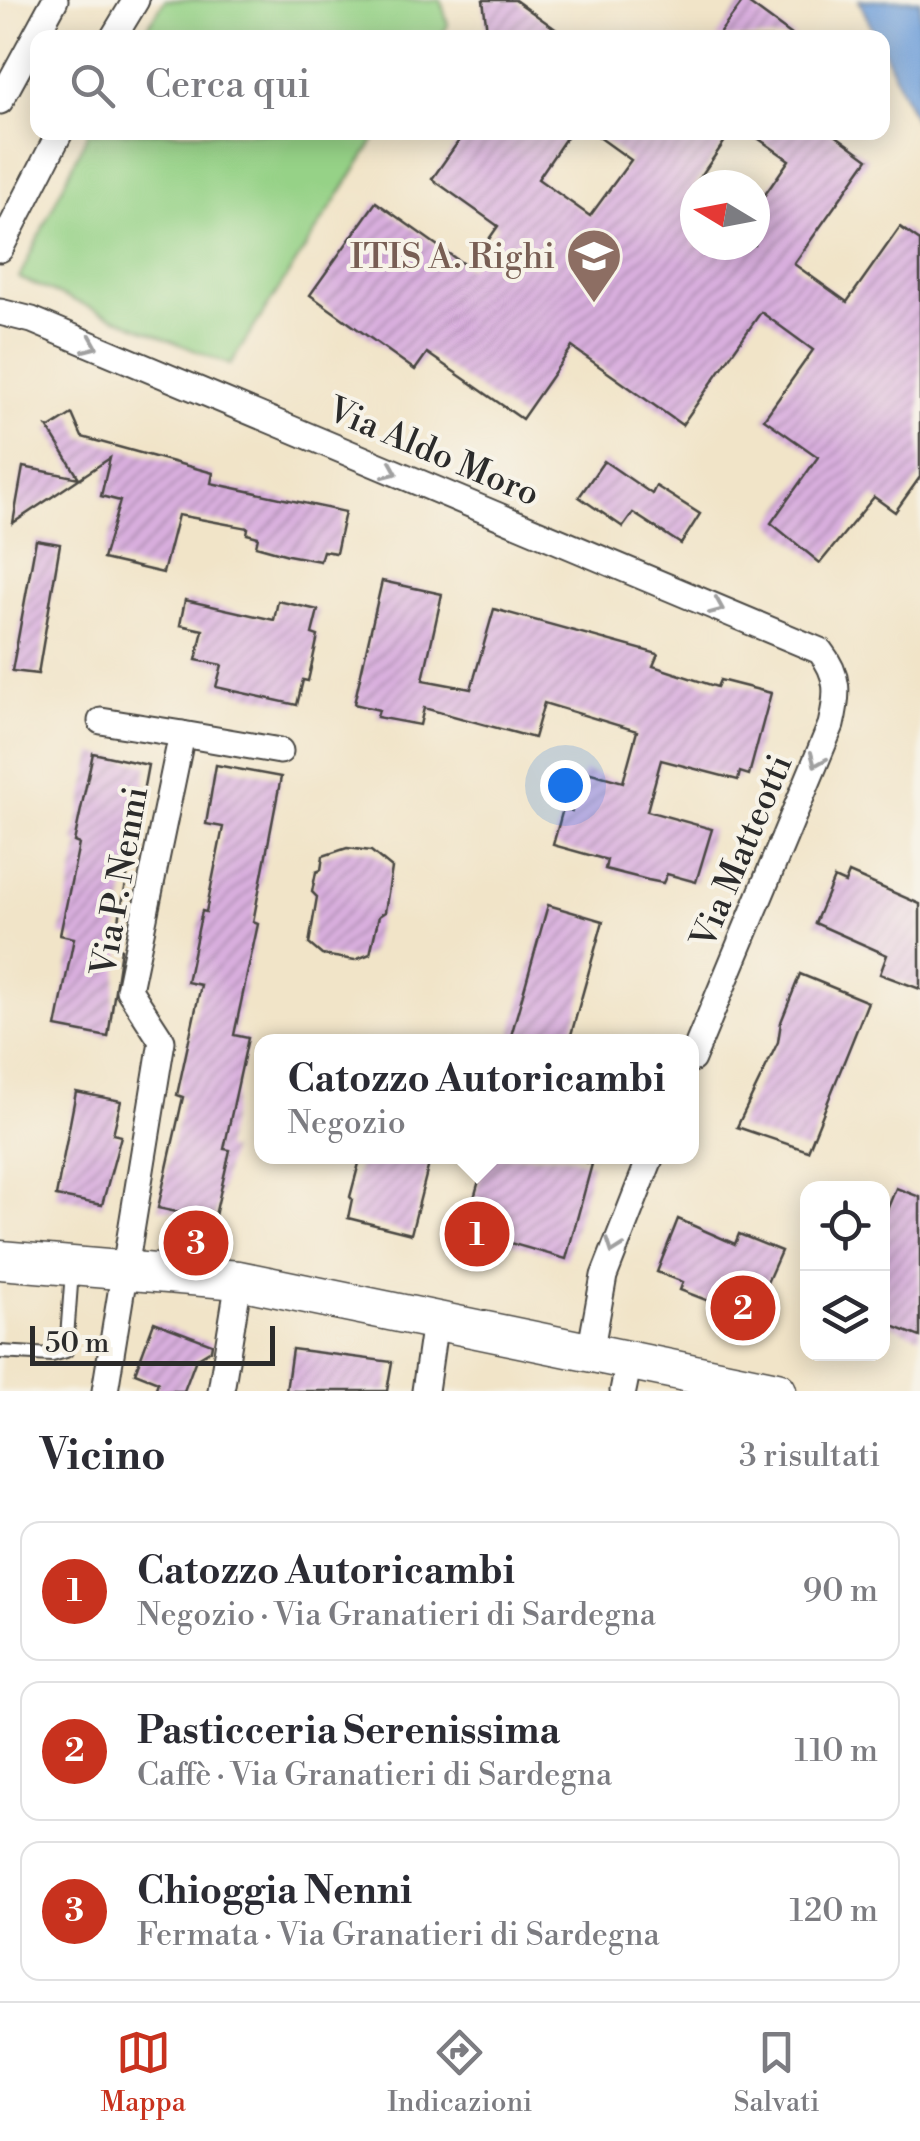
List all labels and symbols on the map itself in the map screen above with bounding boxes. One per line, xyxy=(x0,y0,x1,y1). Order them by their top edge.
north arrow xyxy=(680,170,770,260)
school or university icon: ITIS A. Righi xyxy=(564,226,624,305)
place label: ITIS A. Righi xyxy=(350,236,555,279)
one-way arrow xyxy=(81,333,99,353)
street label: Via Aldo Moro xyxy=(320,388,546,516)
one-way arrow xyxy=(381,459,399,479)
one-way arrow xyxy=(707,596,724,616)
street label: Via Matteotti xyxy=(682,748,802,956)
one-way arrow xyxy=(808,750,828,768)
your location xyxy=(540,760,591,811)
street label: Via P. Nenni xyxy=(83,783,158,980)
pin: 1 xyxy=(444,1196,510,1272)
pin: 3 xyxy=(164,1206,228,1280)
one-way arrow xyxy=(605,1237,626,1254)
pin: 2 xyxy=(710,1270,776,1346)
scale bar xyxy=(30,1321,275,1366)

